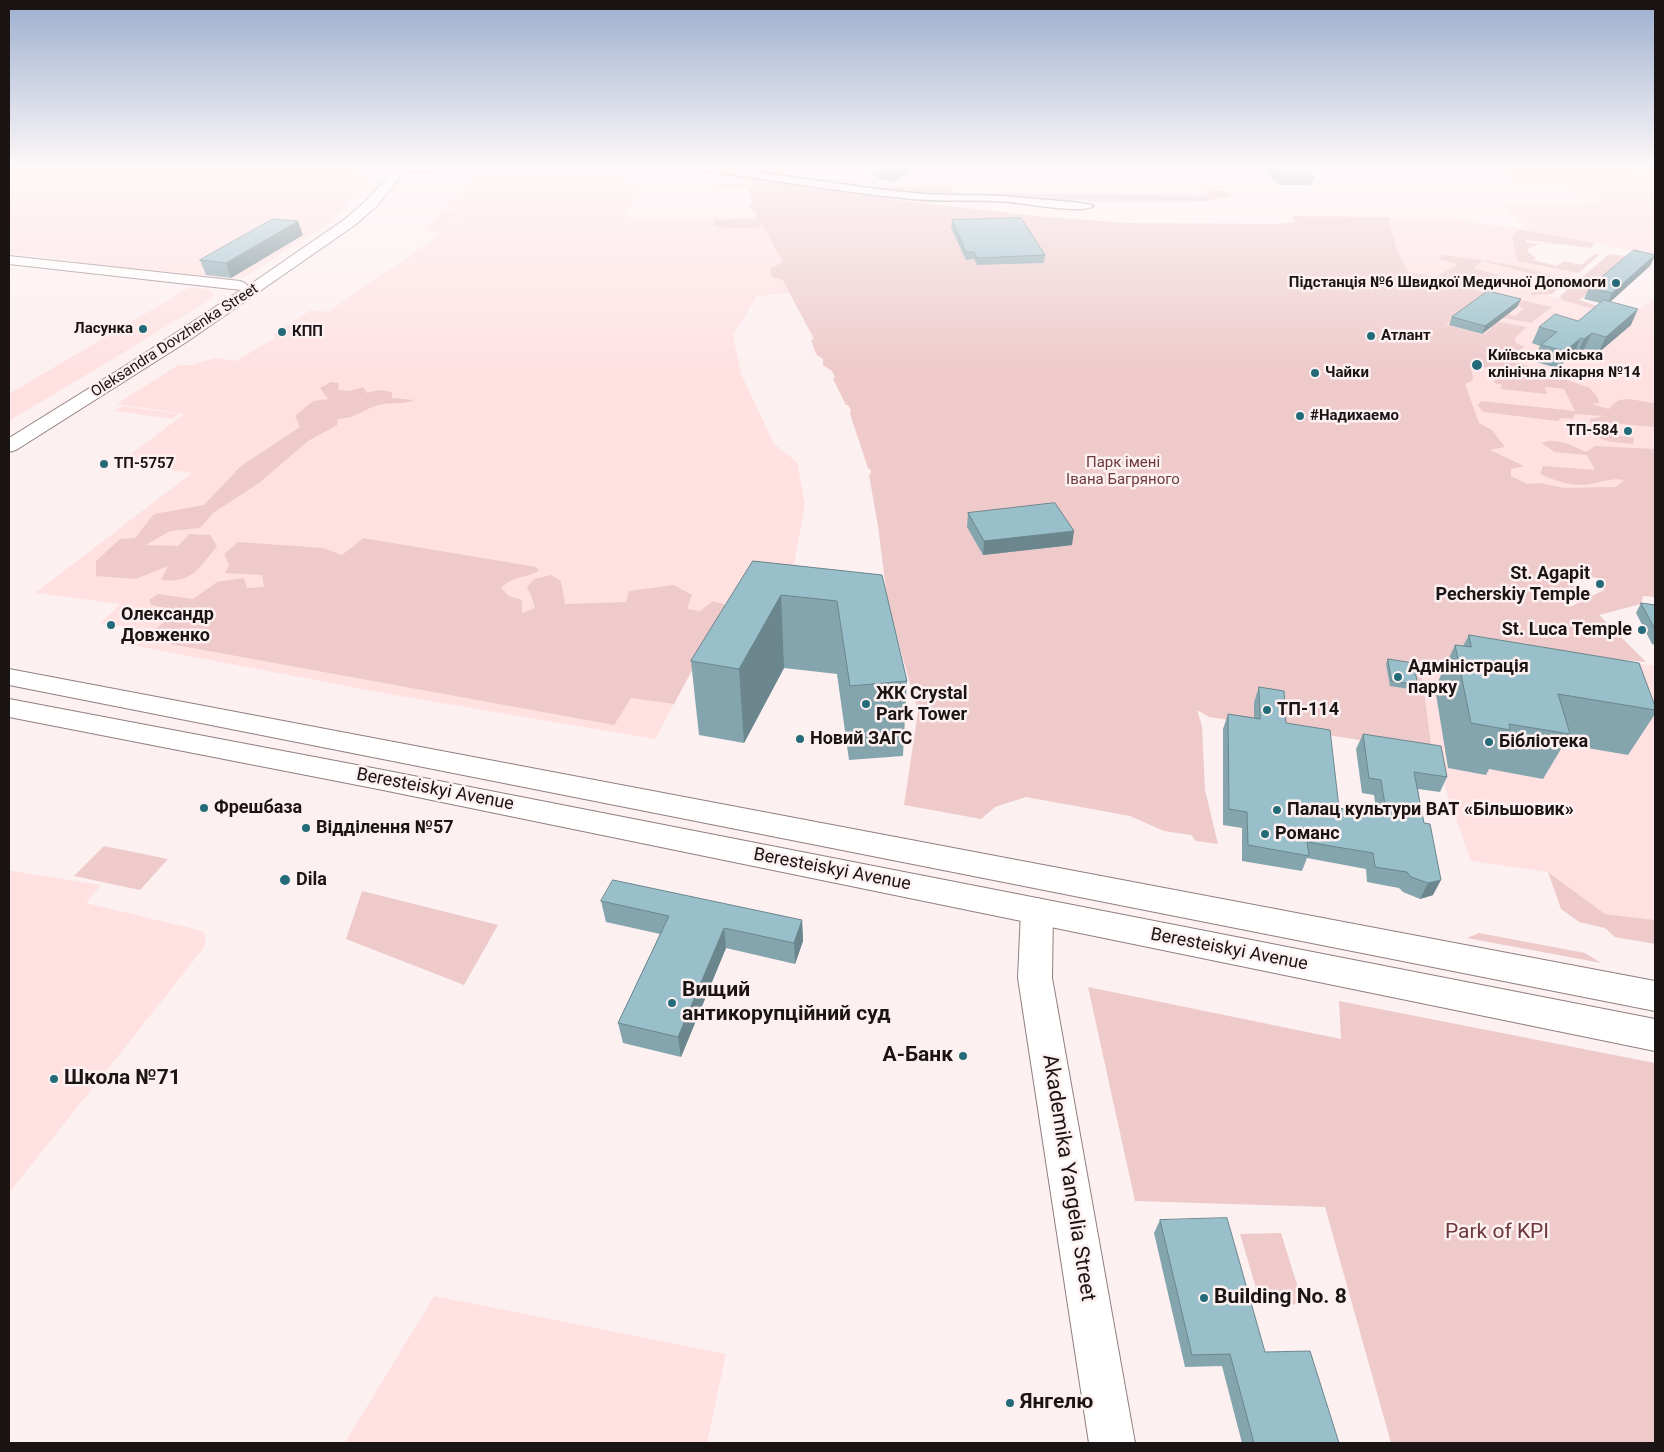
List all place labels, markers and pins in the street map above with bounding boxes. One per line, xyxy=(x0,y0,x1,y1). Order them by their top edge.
place label: Підстанція №6 Швидкої Медичної Допомоги xyxy=(1289,274,1606,292)
marker: Підстанція №6 Швидкої Медичної Допомоги xyxy=(1610,277,1622,289)
place label: Ласунка xyxy=(74,320,133,338)
marker: Ласунка xyxy=(137,323,149,335)
place label: КПП xyxy=(292,323,323,341)
marker: КПП xyxy=(276,326,288,338)
place label: Атлант xyxy=(1381,327,1431,345)
marker: Атлант xyxy=(1365,330,1377,342)
place label: Київська міська клінічна лікарня №14 xyxy=(1488,347,1640,382)
marker: Київська міська клінічна лікарня №14 xyxy=(1470,358,1484,372)
place label: Чайки xyxy=(1325,364,1369,382)
marker: Чайки xyxy=(1309,367,1321,379)
place label: #Надихаемо xyxy=(1310,407,1399,425)
marker: #Надихаемо xyxy=(1294,410,1306,422)
place label: ТП-584 xyxy=(1566,422,1618,440)
marker: ТП-584 xyxy=(1622,425,1634,437)
place label: ТП-5757 xyxy=(114,455,174,473)
marker: ТП-5757 xyxy=(98,458,110,470)
place label: St. Agapit Pecherskiy Temple xyxy=(1436,563,1590,606)
marker: St. Agapit Pecherskiy Temple xyxy=(1594,578,1606,590)
place label: Олександр Довженко xyxy=(121,604,214,646)
marker: Олександр Довженко xyxy=(105,619,117,631)
place label: St. Luca Temple xyxy=(1502,619,1632,641)
marker: St. Luca Temple xyxy=(1636,624,1648,636)
place label: Адміністрація парку xyxy=(1408,656,1529,699)
marker: Адміністрація парку xyxy=(1392,671,1404,683)
place label: ЖК Crystal Park Tower xyxy=(876,683,967,726)
marker: ЖК Crystal Park Tower xyxy=(860,698,872,710)
place label: ТП-114 xyxy=(1277,699,1339,721)
marker: ТП-114 xyxy=(1261,704,1273,716)
place label: Новий ЗАГС xyxy=(810,728,912,750)
place label: Бібліотека xyxy=(1499,731,1588,753)
marker: Новий ЗАГС xyxy=(794,733,806,745)
marker: Бібліотека xyxy=(1483,736,1495,748)
place label: Фрешбаза xyxy=(214,797,302,819)
place label: Палац культури ВАТ «Більшовик» xyxy=(1287,799,1574,821)
marker: Фрешбаза xyxy=(198,802,210,814)
marker: Палац культури ВАТ «Більшовик» xyxy=(1271,804,1283,816)
place label: Відділення №57 xyxy=(316,817,454,839)
marker: Відділення №57 xyxy=(300,822,312,834)
place label: Романс xyxy=(1275,823,1340,845)
marker: Романс xyxy=(1259,828,1271,840)
place label: Dila xyxy=(296,869,327,891)
marker: Dila xyxy=(278,873,292,887)
place label: Вищий антикорупційний суд xyxy=(682,978,890,1028)
marker: Вищий антикорупційний суд xyxy=(666,997,678,1009)
place label: А-Банк xyxy=(883,1043,953,1069)
marker: А-Банк xyxy=(957,1050,969,1062)
place label: Школа №71 xyxy=(64,1066,181,1092)
marker: Школа №71 xyxy=(48,1073,60,1085)
place label: Building No. 8 xyxy=(1214,1285,1347,1311)
marker: Building No. 8 xyxy=(1198,1292,1210,1304)
place label: Янгелю xyxy=(1020,1390,1093,1416)
marker: Янгелю xyxy=(1004,1397,1016,1409)

